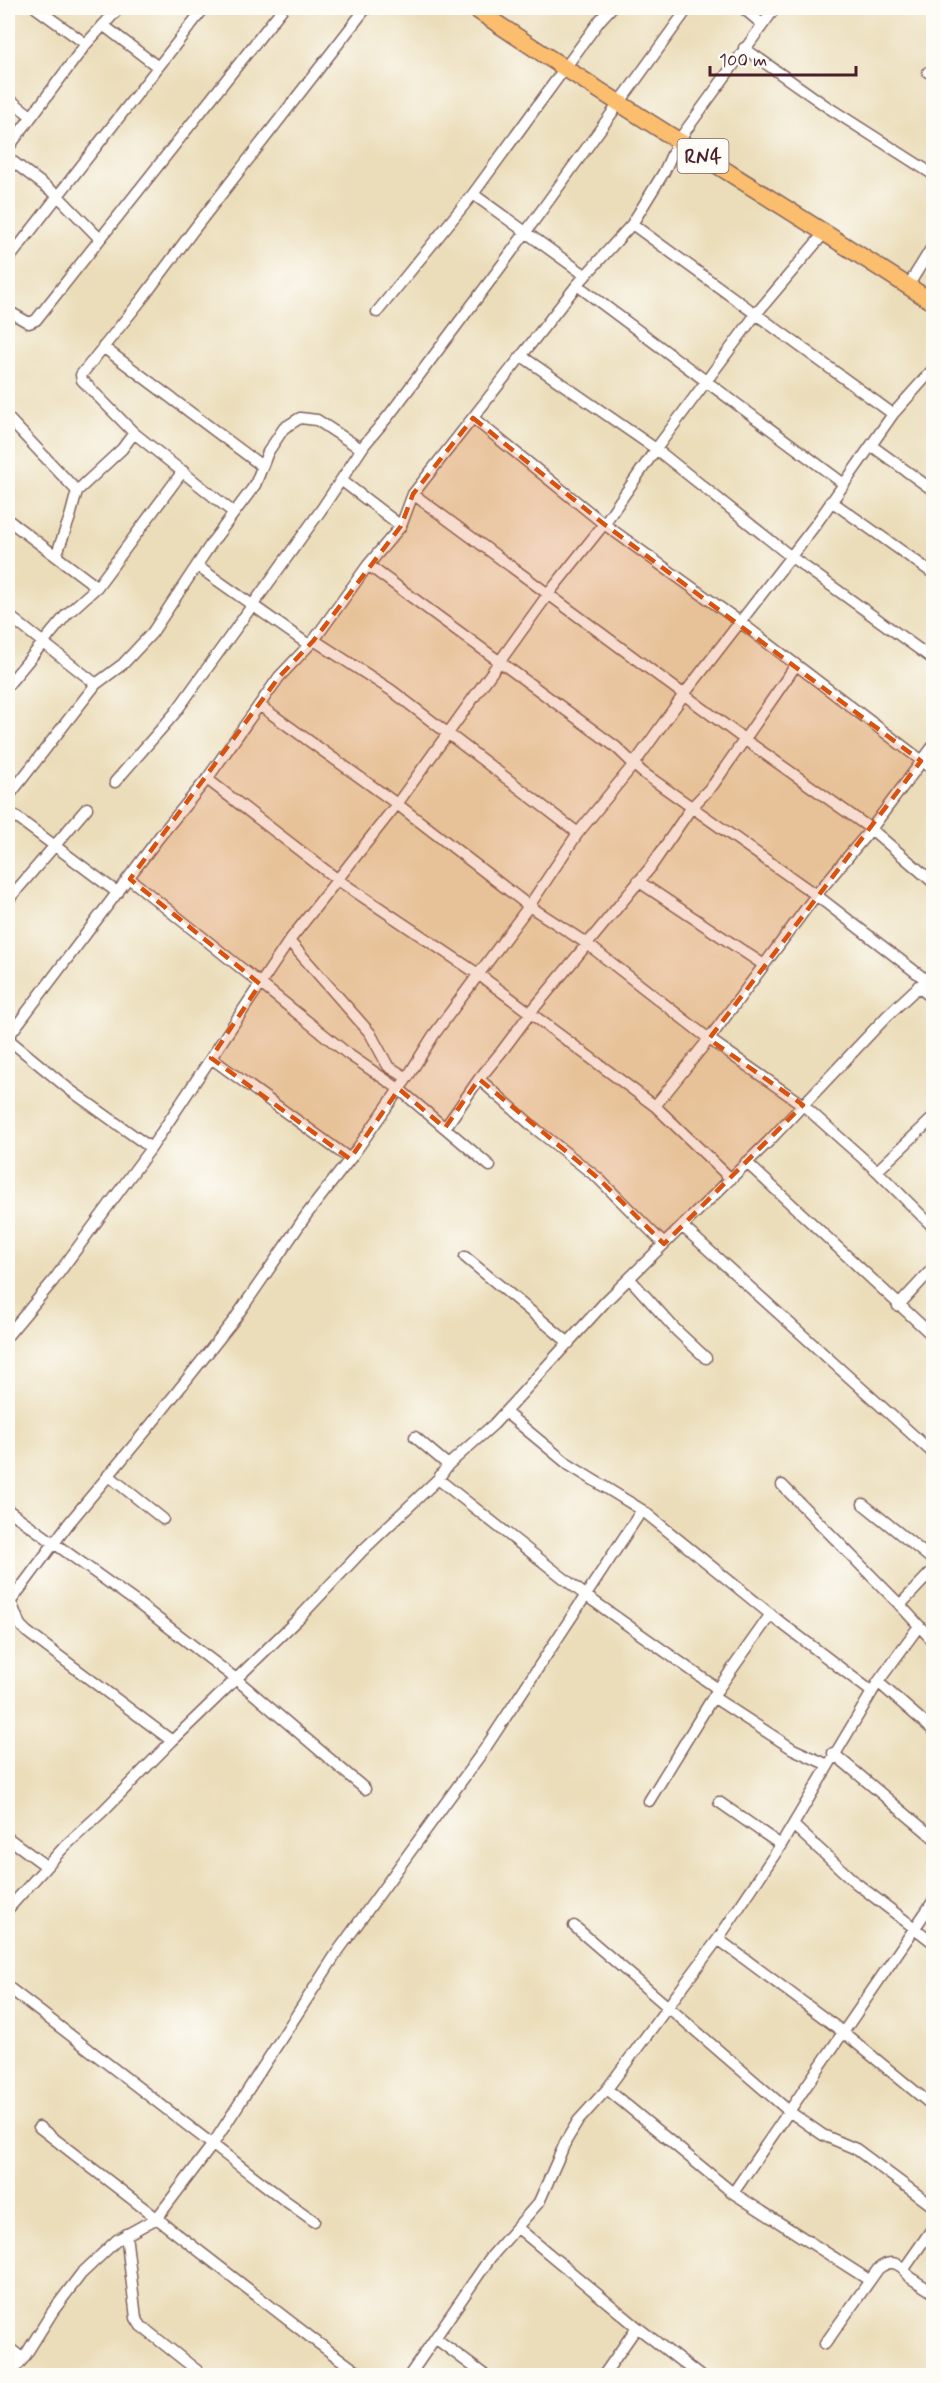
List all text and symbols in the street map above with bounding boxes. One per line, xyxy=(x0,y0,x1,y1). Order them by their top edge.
scale bar xyxy=(710,39,856,77)
text: 100 m xyxy=(719,49,767,73)
road number: RN4 xyxy=(678,139,728,173)

